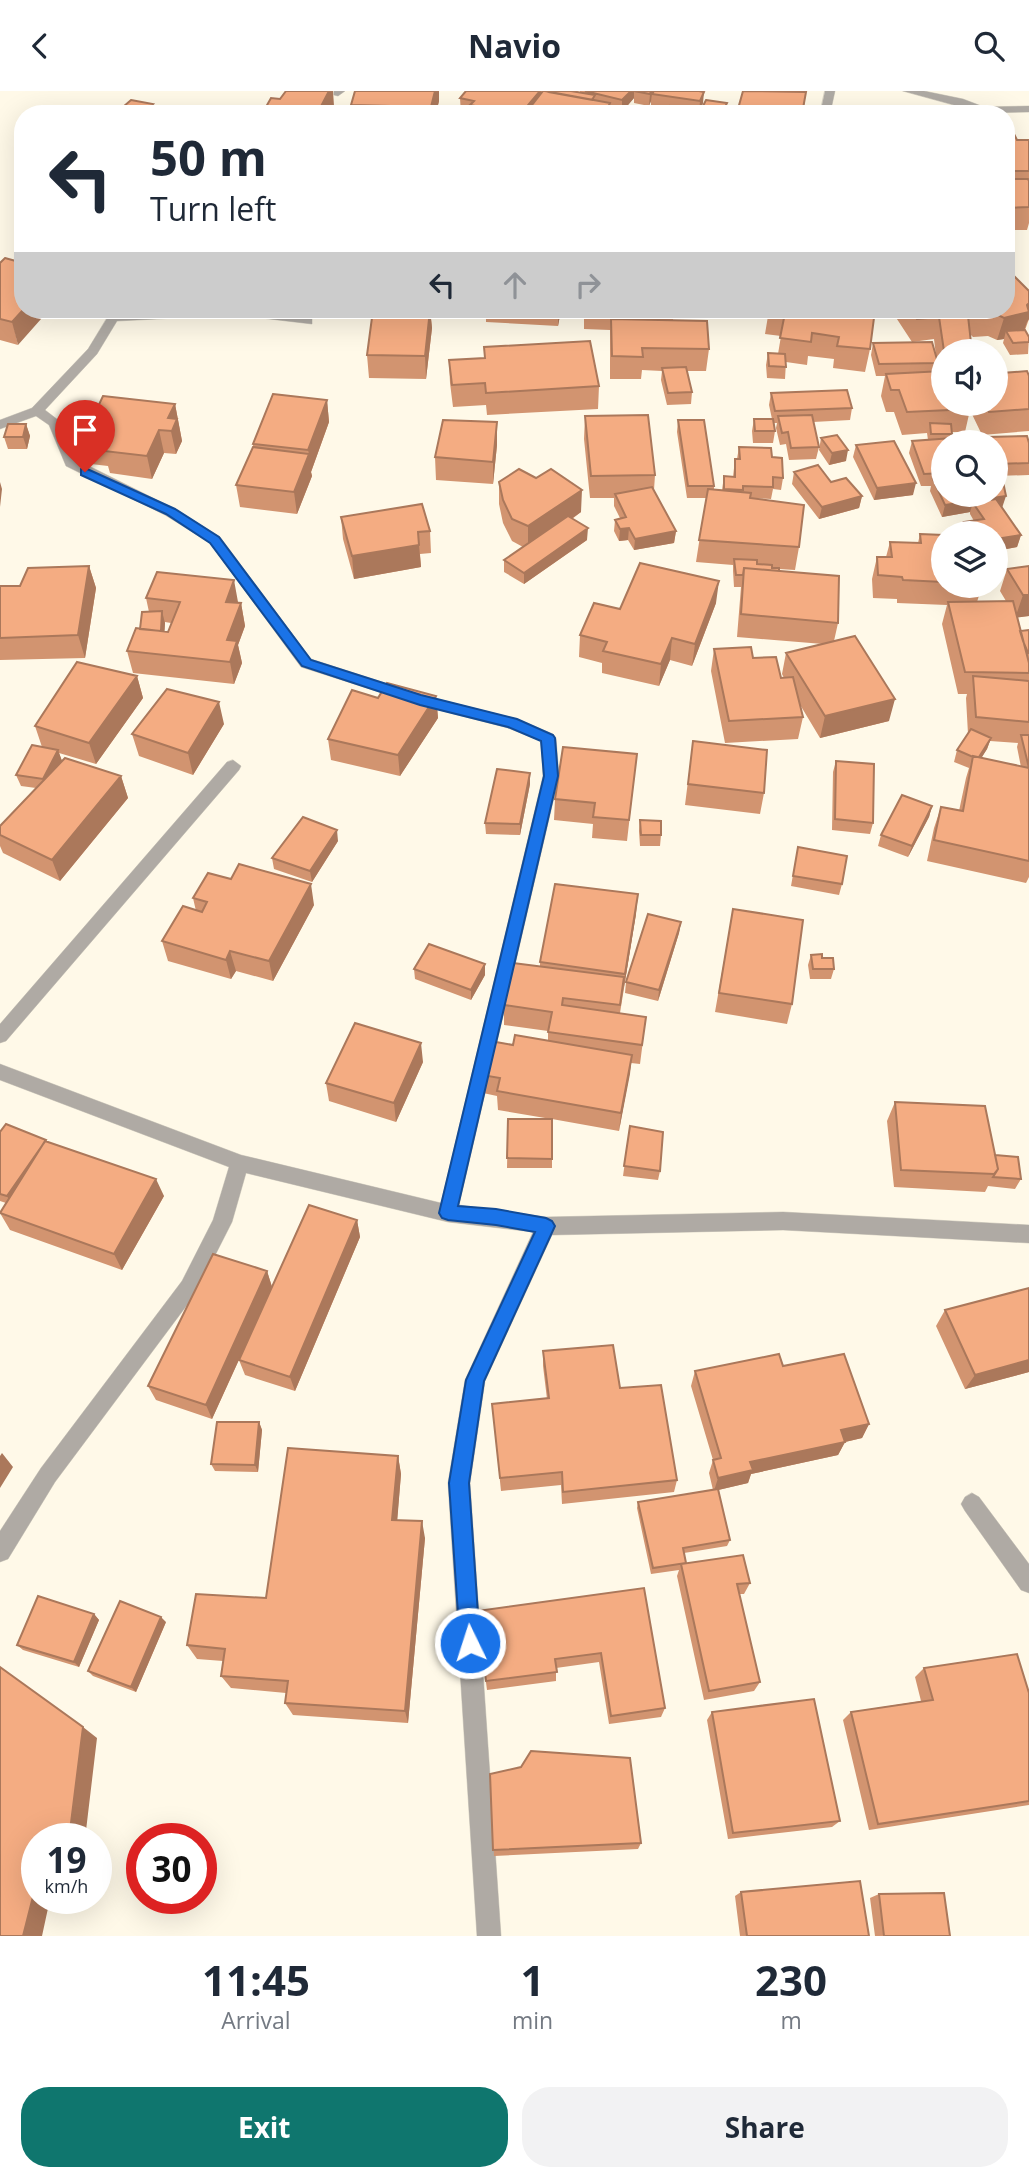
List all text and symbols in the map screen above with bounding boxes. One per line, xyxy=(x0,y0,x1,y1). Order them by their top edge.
text: Navio xyxy=(468,24,561,67)
icon: back xyxy=(21,27,59,65)
icon: search xyxy=(970,27,1008,65)
text: 50 m xyxy=(150,124,267,190)
icon: left xyxy=(35,133,126,224)
text: Turn left xyxy=(150,187,276,230)
icon: left xyxy=(423,266,461,304)
icon: ahead xyxy=(496,266,534,304)
icon: right xyxy=(569,266,607,304)
map controls xyxy=(931,339,1008,598)
button: sound xyxy=(931,339,1008,416)
pin xyxy=(55,400,115,472)
icon: arrive xyxy=(66,411,104,449)
button: search xyxy=(931,430,1008,507)
button: layers xyxy=(931,521,1008,598)
position arrow xyxy=(433,1606,507,1680)
speed limit sign: 30 xyxy=(126,1823,217,1914)
text: 19 xyxy=(46,1836,87,1883)
text: km/h xyxy=(45,1874,88,1898)
text: 11:45 xyxy=(202,1951,310,2008)
text: 1 xyxy=(520,1951,545,2008)
text: 230 xyxy=(755,1951,827,2008)
text: Arrival xyxy=(221,2004,291,2036)
text: min xyxy=(512,2004,553,2036)
text: m xyxy=(780,2004,802,2036)
button: Exit xyxy=(21,2087,508,2167)
button: Share xyxy=(522,2087,1008,2167)

